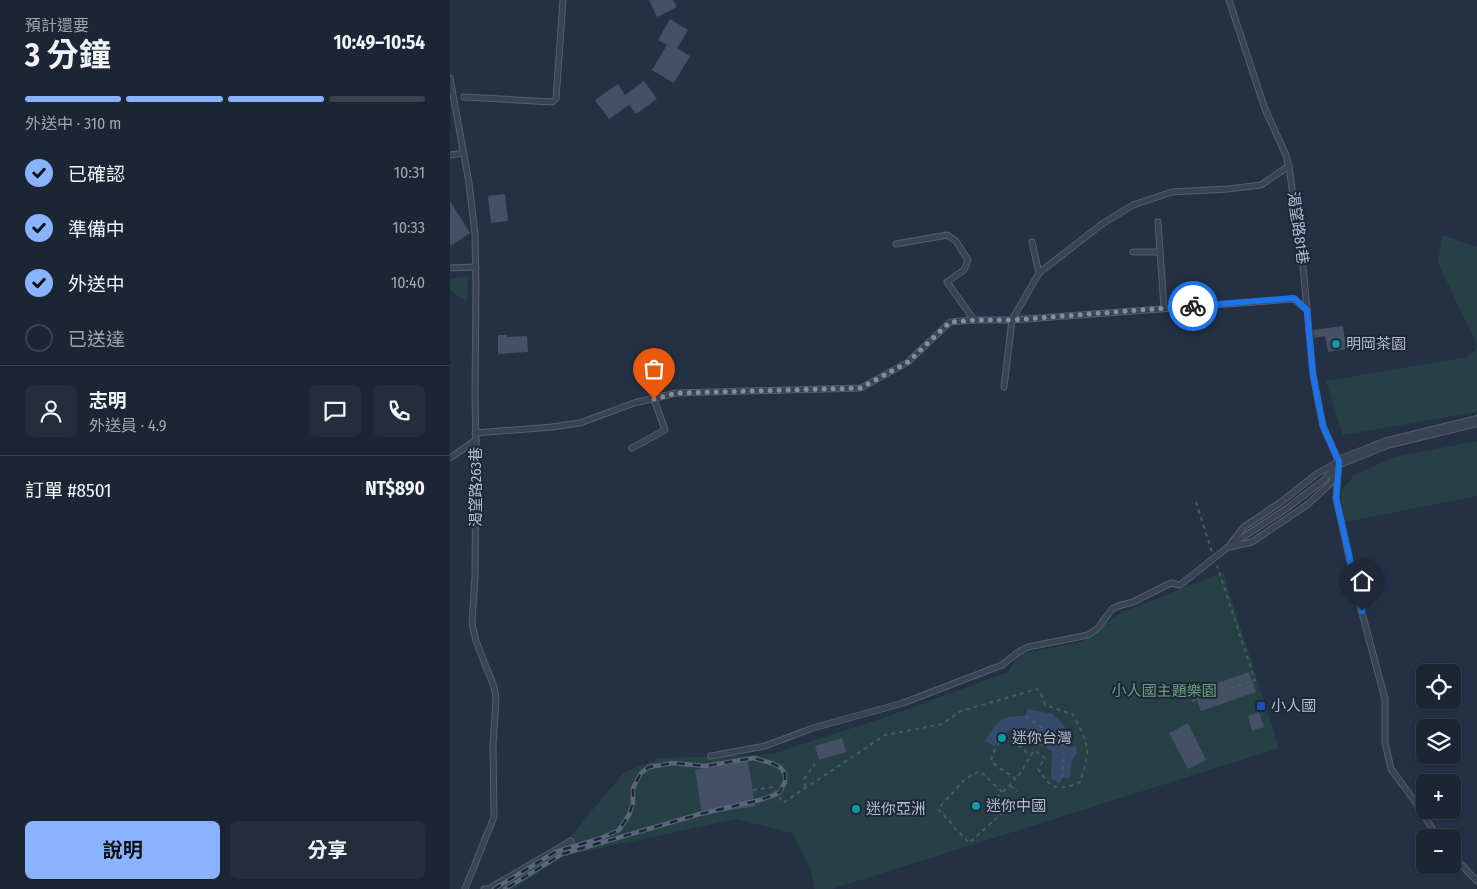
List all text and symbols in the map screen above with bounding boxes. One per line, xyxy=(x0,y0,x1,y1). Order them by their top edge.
text: 預計還要 xyxy=(25,16,89,35)
text: 10:49–10:54 xyxy=(333,31,425,54)
text: 3 分鐘 xyxy=(25,36,111,74)
text: 外送中 · 310 m xyxy=(25,114,121,133)
icon: check xyxy=(25,159,53,187)
text: 已確認 xyxy=(68,163,125,186)
text: 10:31 xyxy=(394,163,425,182)
street label: 渴望路81巷 xyxy=(1284,191,1312,265)
icon: check xyxy=(25,214,53,242)
text: 準備中 xyxy=(68,218,125,241)
text: 10:33 xyxy=(392,218,425,237)
icon: check xyxy=(25,269,53,297)
text: 外送中 xyxy=(68,273,125,296)
text: 10:40 xyxy=(391,273,425,292)
courier xyxy=(1168,281,1218,331)
icon: bike xyxy=(1179,292,1207,320)
text: 已送達 xyxy=(68,328,125,351)
place label: 明岡茶園 xyxy=(1346,335,1406,353)
marker: 明岡茶園 xyxy=(1330,338,1342,350)
pin xyxy=(633,348,675,399)
icon: bag xyxy=(640,355,668,383)
button: person xyxy=(25,385,77,437)
button: chat xyxy=(309,385,361,437)
button: phone xyxy=(373,385,425,437)
text: 志明 xyxy=(89,389,127,412)
text: 外送員 · 4.9 xyxy=(89,416,166,435)
street label: 渴望路263巷 xyxy=(467,447,485,527)
text: NT$890 xyxy=(365,477,425,500)
text: 訂單 #8501 xyxy=(25,479,112,502)
pin xyxy=(1341,560,1383,611)
icon: home xyxy=(1348,567,1376,595)
map controls xyxy=(1416,664,1461,874)
button: locate xyxy=(1416,664,1461,709)
park label: 小人國主題樂園 xyxy=(1111,682,1217,700)
place label: 小人國 xyxy=(1271,697,1316,715)
marker: 小人國 xyxy=(1255,700,1267,712)
button: layers xyxy=(1416,719,1461,764)
place label: 迷你台灣 xyxy=(1012,729,1072,747)
marker: 迷你台灣 xyxy=(996,732,1008,744)
button: + xyxy=(1416,774,1461,819)
place label: 迷你中國 xyxy=(986,797,1046,815)
place label: 迷你亞洲 xyxy=(866,800,926,818)
marker: 迷你中國 xyxy=(970,800,982,812)
marker: 迷你亞洲 xyxy=(850,803,862,815)
button: 說明 xyxy=(25,821,220,879)
button: 分享 xyxy=(230,821,425,879)
button: − xyxy=(1416,829,1461,874)

